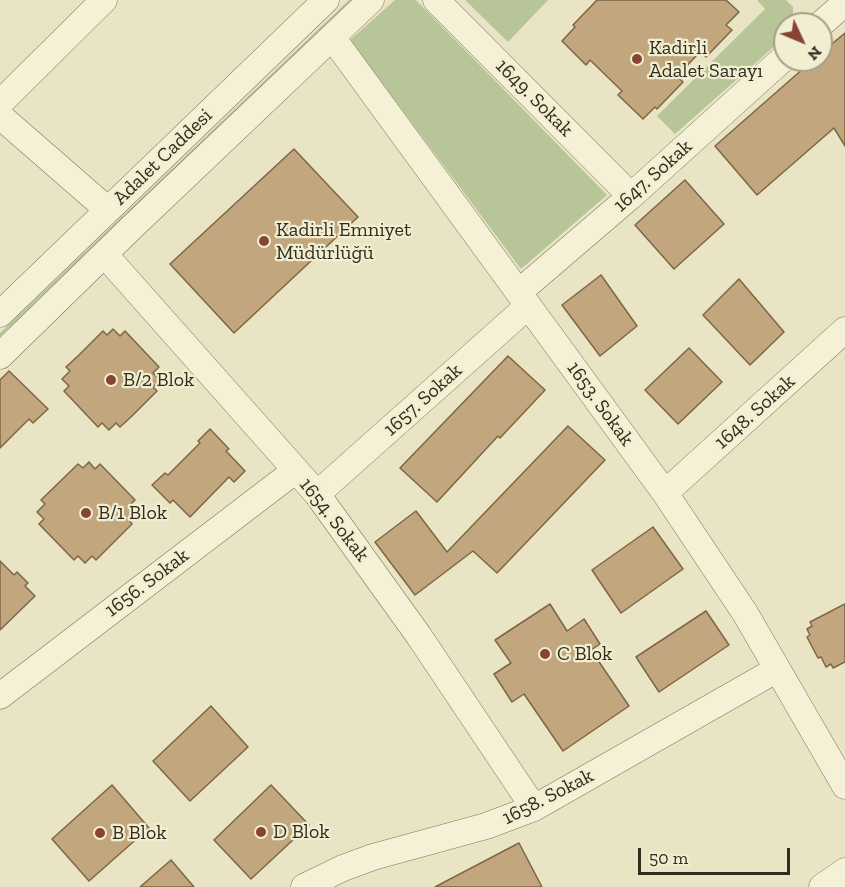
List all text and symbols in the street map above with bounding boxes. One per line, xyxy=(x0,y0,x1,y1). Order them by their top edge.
north arrow xyxy=(773,12,833,72)
place label: Kadirli Adalet Sarayı xyxy=(649,36,763,83)
text: N xyxy=(804,42,826,64)
marker: Kadirli Adalet Sarayı xyxy=(630,52,644,66)
street label: 1649. Sokak xyxy=(490,54,578,142)
street label: Adalet Caddesi xyxy=(109,104,217,210)
street label: 1647. Sokak xyxy=(609,134,697,218)
place label: Kadirli Emniyet Müdürlüğü xyxy=(276,218,411,265)
marker: Kadirli Emniyet Müdürlüğü xyxy=(257,234,271,248)
street label: 1653. Sokak xyxy=(561,357,639,451)
street label: 1657. Sokak xyxy=(379,359,467,441)
place label: B/2 Blok xyxy=(123,368,194,392)
street label: 1648. Sokak xyxy=(710,370,800,454)
marker: B/2 Blok xyxy=(104,373,118,387)
street label: 1654. Sokak xyxy=(294,473,374,567)
place label: B/1 Blok xyxy=(98,501,167,525)
marker: B/1 Blok xyxy=(79,506,93,520)
street label: 1656. Sokak xyxy=(100,544,194,622)
place label: C Blok xyxy=(557,642,612,666)
marker: C Blok xyxy=(538,647,552,661)
street label: 1658. Sokak xyxy=(498,764,598,830)
place label: D Blok xyxy=(273,820,330,844)
place label: B Blok xyxy=(112,821,167,845)
marker: D Blok xyxy=(254,825,268,839)
marker: B Blok xyxy=(93,826,107,840)
scale bar xyxy=(641,836,792,874)
text: 50 m xyxy=(649,847,688,869)

